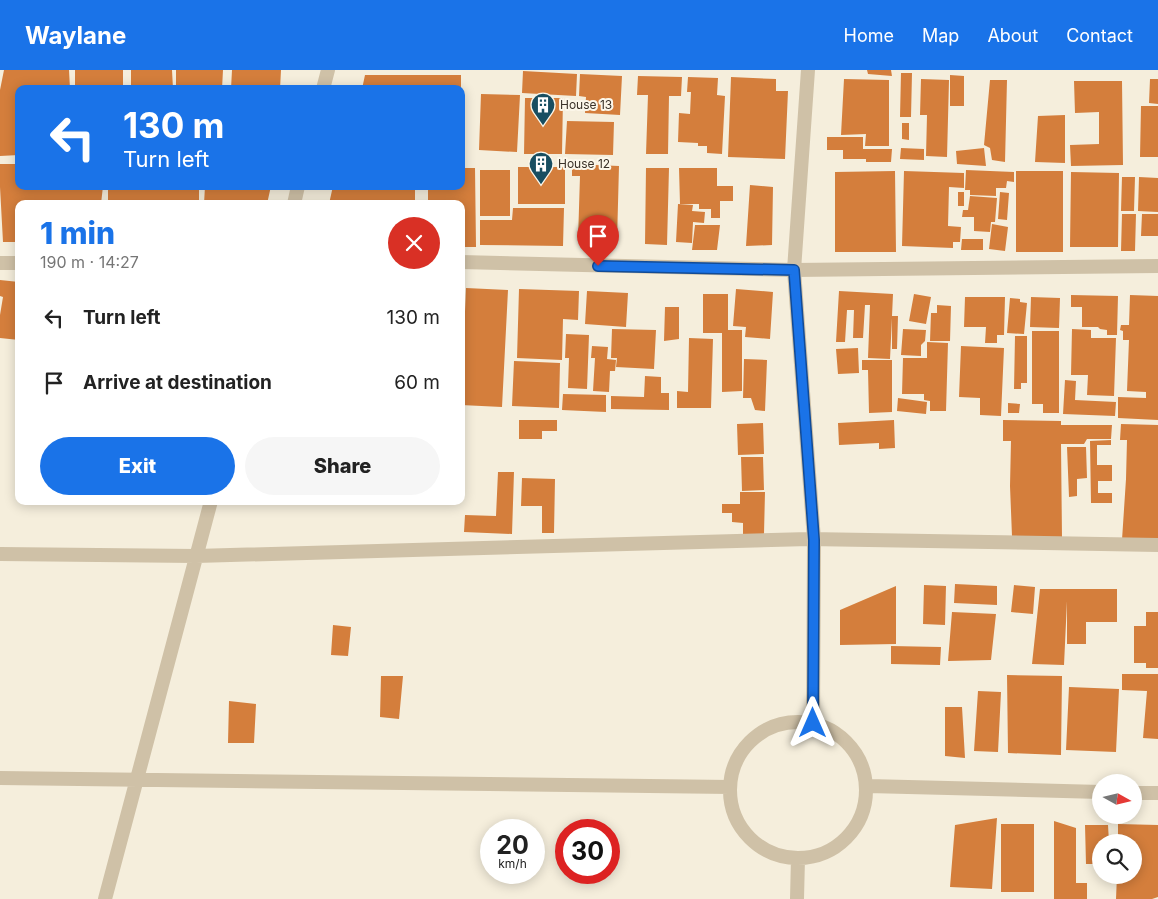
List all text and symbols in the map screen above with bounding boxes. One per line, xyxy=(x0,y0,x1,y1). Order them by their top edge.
text: Waylane xyxy=(25,21,126,50)
text: Home xyxy=(844,25,894,46)
text: Map xyxy=(922,25,959,46)
text: About xyxy=(987,25,1038,46)
text: Contact xyxy=(1066,25,1133,46)
building icon: House 13 xyxy=(530,92,556,126)
place label: House 13 xyxy=(560,97,612,112)
text: 130 m xyxy=(123,104,225,146)
icon: left xyxy=(40,105,105,170)
text: Turn left xyxy=(123,146,209,172)
building icon: House 12 xyxy=(528,151,554,185)
place label: House 12 xyxy=(558,156,610,171)
text: 1 min xyxy=(40,215,115,251)
pin xyxy=(577,215,619,266)
button: close xyxy=(388,217,440,269)
icon: arrive xyxy=(584,222,612,250)
text: 190 m · 14:27 xyxy=(40,252,139,272)
icon: left xyxy=(40,304,68,332)
text: Turn left xyxy=(83,306,161,329)
text: 130 m xyxy=(387,306,440,329)
icon: arrive xyxy=(40,369,68,397)
text: Arrive at destination xyxy=(83,371,272,394)
text: 60 m xyxy=(394,371,440,394)
button: Exit xyxy=(40,437,235,495)
button: Share xyxy=(245,437,440,495)
position arrow xyxy=(786,696,838,748)
north arrow xyxy=(1092,774,1142,824)
map controls xyxy=(1092,774,1142,884)
speed limit sign: 30 xyxy=(555,819,620,884)
text: 20 xyxy=(496,830,529,860)
button: search xyxy=(1092,834,1142,884)
text: km/h xyxy=(498,856,527,871)

